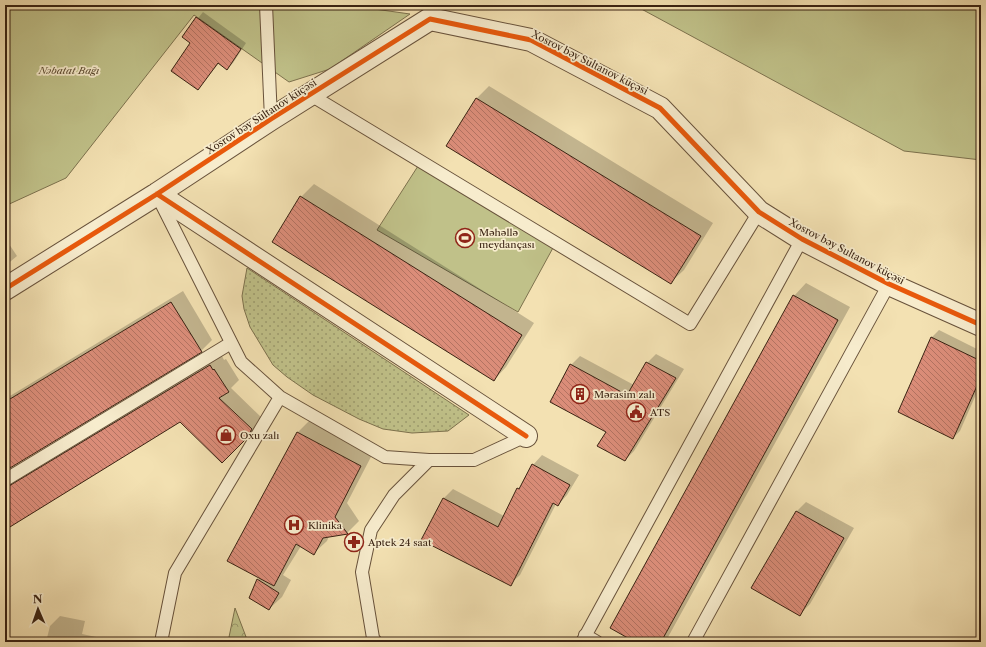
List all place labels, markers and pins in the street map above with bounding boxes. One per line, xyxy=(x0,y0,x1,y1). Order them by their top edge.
place label: Məhəllə meydançası xyxy=(479,226,535,251)
sports icon: Məhəllə meydançası xyxy=(454,227,476,249)
building icon: Mərasim zalı xyxy=(569,383,591,405)
place label: Mərasim zalı xyxy=(594,388,655,401)
public building icon: ATS xyxy=(625,401,647,423)
place label: ATS xyxy=(649,406,670,419)
shop icon: Oxu zalı xyxy=(215,424,237,446)
place label: Oxu zalı xyxy=(240,429,279,442)
hospital icon: Klinika xyxy=(283,514,305,536)
place label: Klinika xyxy=(308,519,343,532)
pharmacy icon: Aptek 24 saat xyxy=(343,531,365,553)
place label: Aptek 24 saat xyxy=(367,536,432,549)

